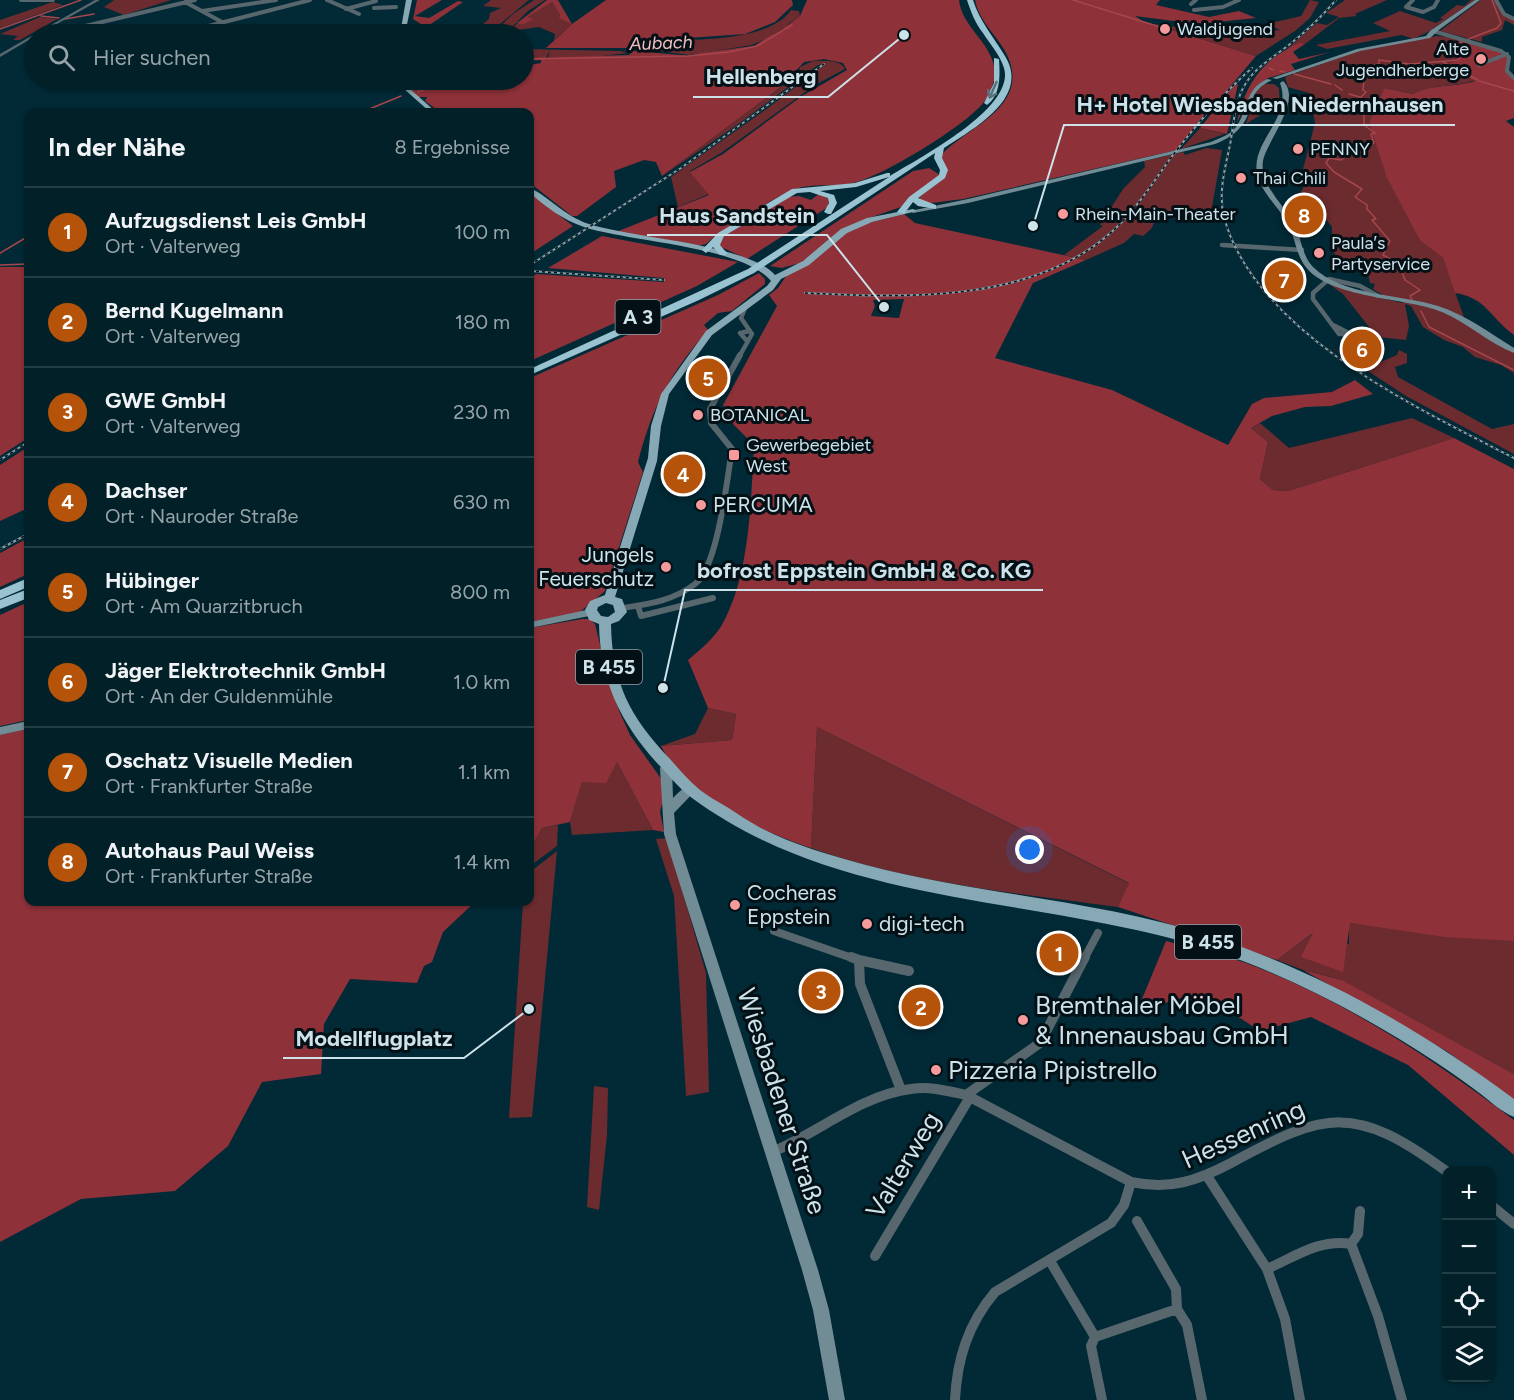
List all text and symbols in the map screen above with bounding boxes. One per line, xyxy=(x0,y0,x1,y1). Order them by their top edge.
place label: Waldjugend xyxy=(1177,18,1273,40)
marker: Waldjugend xyxy=(1158,22,1172,36)
search box xyxy=(24,24,534,90)
water label: Aubach xyxy=(628,31,693,55)
place label: Alte Jugendherberge xyxy=(1336,38,1469,81)
icon: search xyxy=(45,41,78,74)
text: Hier suchen xyxy=(93,44,211,71)
marker: Alte Jugendherberge xyxy=(1474,52,1488,66)
callout: Hellenberg xyxy=(693,57,828,97)
text: Hellenberg xyxy=(705,63,817,90)
one-way arrow xyxy=(987,81,999,99)
callout: H+ Hotel Wiesbaden Niedernhausen xyxy=(1064,85,1455,125)
text: H+ Hotel Wiesbaden Niedernhausen xyxy=(1077,91,1443,118)
text: In der Nähe xyxy=(48,131,185,163)
text: 8 Ergebnisse xyxy=(394,135,510,159)
place label: PENNY xyxy=(1310,138,1370,160)
marker: PENNY xyxy=(1291,142,1305,156)
place label: Thai Chili xyxy=(1253,167,1326,189)
marker: Thai Chili xyxy=(1234,171,1248,185)
pin: 8 xyxy=(1284,192,1324,238)
callout: Haus Sandstein xyxy=(647,195,827,235)
text: Haus Sandstein xyxy=(659,202,815,229)
place label: Rhein-Main-Theater xyxy=(1075,203,1236,225)
text: Aufzugsdienst Leis GmbH xyxy=(105,207,367,234)
marker: Rhein-Main-Theater xyxy=(1056,207,1070,221)
text: 1 xyxy=(63,220,72,244)
text: 100 m xyxy=(454,220,510,244)
place label: Paula′s Partyservice xyxy=(1331,232,1430,275)
text: Ort · Valterweg xyxy=(105,234,241,258)
marker: Paula′s Partyservice xyxy=(1312,246,1326,260)
pin: 7 xyxy=(1264,258,1304,302)
text: Bernd Kugelmann xyxy=(105,297,284,324)
road number: A 3 xyxy=(616,300,660,334)
text: 2 xyxy=(62,310,73,334)
text: 180 m xyxy=(455,310,510,334)
text: Ort · Valterweg xyxy=(105,324,241,348)
pin: 6 xyxy=(1342,326,1382,372)
pin: 5 xyxy=(688,356,728,400)
text: GWE GmbH xyxy=(105,387,226,414)
text: 3 xyxy=(62,400,73,424)
text: 230 m xyxy=(453,400,510,424)
place label: BOTANICAL xyxy=(710,404,810,426)
marker: BOTANICAL xyxy=(691,408,705,422)
text: Ort · Valterweg xyxy=(105,414,241,438)
place label: Gewerbegebiet West xyxy=(746,434,871,477)
marker: Gewerbegebiet West xyxy=(727,448,741,462)
pin: 4 xyxy=(664,452,702,496)
text: Dachser xyxy=(105,477,187,504)
text: 4 xyxy=(61,490,74,514)
text: 630 m xyxy=(453,490,510,514)
place label: PERCUMA xyxy=(713,492,813,517)
marker: PERCUMA xyxy=(694,498,708,512)
text: Ort · Nauroder Straße xyxy=(105,504,298,528)
place label: Jungels Feuerschutz xyxy=(538,542,654,591)
callout: bofrost Eppstein GmbH & Co. KG xyxy=(685,550,1043,590)
text: bofrost Eppstein GmbH & Co. KG xyxy=(697,557,1031,584)
marker: Jungels Feuerschutz xyxy=(659,560,673,574)
text: Hübinger xyxy=(105,567,199,594)
text: 5 xyxy=(62,580,73,604)
text: 800 m xyxy=(450,580,510,604)
text: Ort · Am Quarzitbruch xyxy=(105,594,303,618)
road number: B 455 xyxy=(576,650,642,684)
text: Jäger Elektrotechnik GmbH xyxy=(105,657,386,684)
text: 6 xyxy=(62,670,73,694)
text: 1.0 km xyxy=(453,670,510,694)
text: Ort · An der Guldenmühle xyxy=(105,684,333,708)
text: Oschatz Visuelle Medien xyxy=(105,747,353,774)
text: 7 xyxy=(62,760,73,784)
text: 1.1 km xyxy=(458,760,510,784)
text: Ort · Frankfurter Straße xyxy=(105,774,313,798)
your location xyxy=(1015,835,1044,864)
text: Autohaus Paul Weiss xyxy=(105,837,314,864)
text: 8 xyxy=(61,850,74,874)
text: 1.4 km xyxy=(454,850,510,874)
text: Ort · Frankfurter Straße xyxy=(105,864,313,888)
place label: Cocheras Eppstein xyxy=(747,880,836,929)
marker: Cocheras Eppstein xyxy=(728,898,742,912)
place label: digi-tech xyxy=(879,911,965,936)
marker: digi-tech xyxy=(860,917,874,931)
road number: B 455 xyxy=(1175,925,1241,959)
pin: 1 xyxy=(1040,930,1078,976)
pin: 3 xyxy=(802,968,840,1014)
street label: Wiesbadener Straße xyxy=(730,984,834,1218)
pin: 2 xyxy=(902,984,940,1030)
place label: Bremthaler Möbel & Innenausbau GmbH xyxy=(1035,989,1289,1051)
marker: Bremthaler Möbel & Innenausbau GmbH xyxy=(1016,1013,1030,1027)
callout: Modellflugplatz xyxy=(283,1018,464,1058)
text: Modellflugplatz xyxy=(295,1025,453,1052)
place label: Pizzeria Pipistrello xyxy=(948,1054,1157,1086)
marker: Pizzeria Pipistrello xyxy=(929,1063,943,1077)
street label: Hessenring xyxy=(1177,1093,1309,1175)
street label: Valterweg xyxy=(859,1106,947,1224)
map controls xyxy=(1442,1166,1496,1382)
button: + xyxy=(1442,1166,1496,1220)
button: − xyxy=(1442,1220,1496,1274)
button: locate xyxy=(1442,1274,1496,1328)
button: layers xyxy=(1442,1328,1496,1382)

